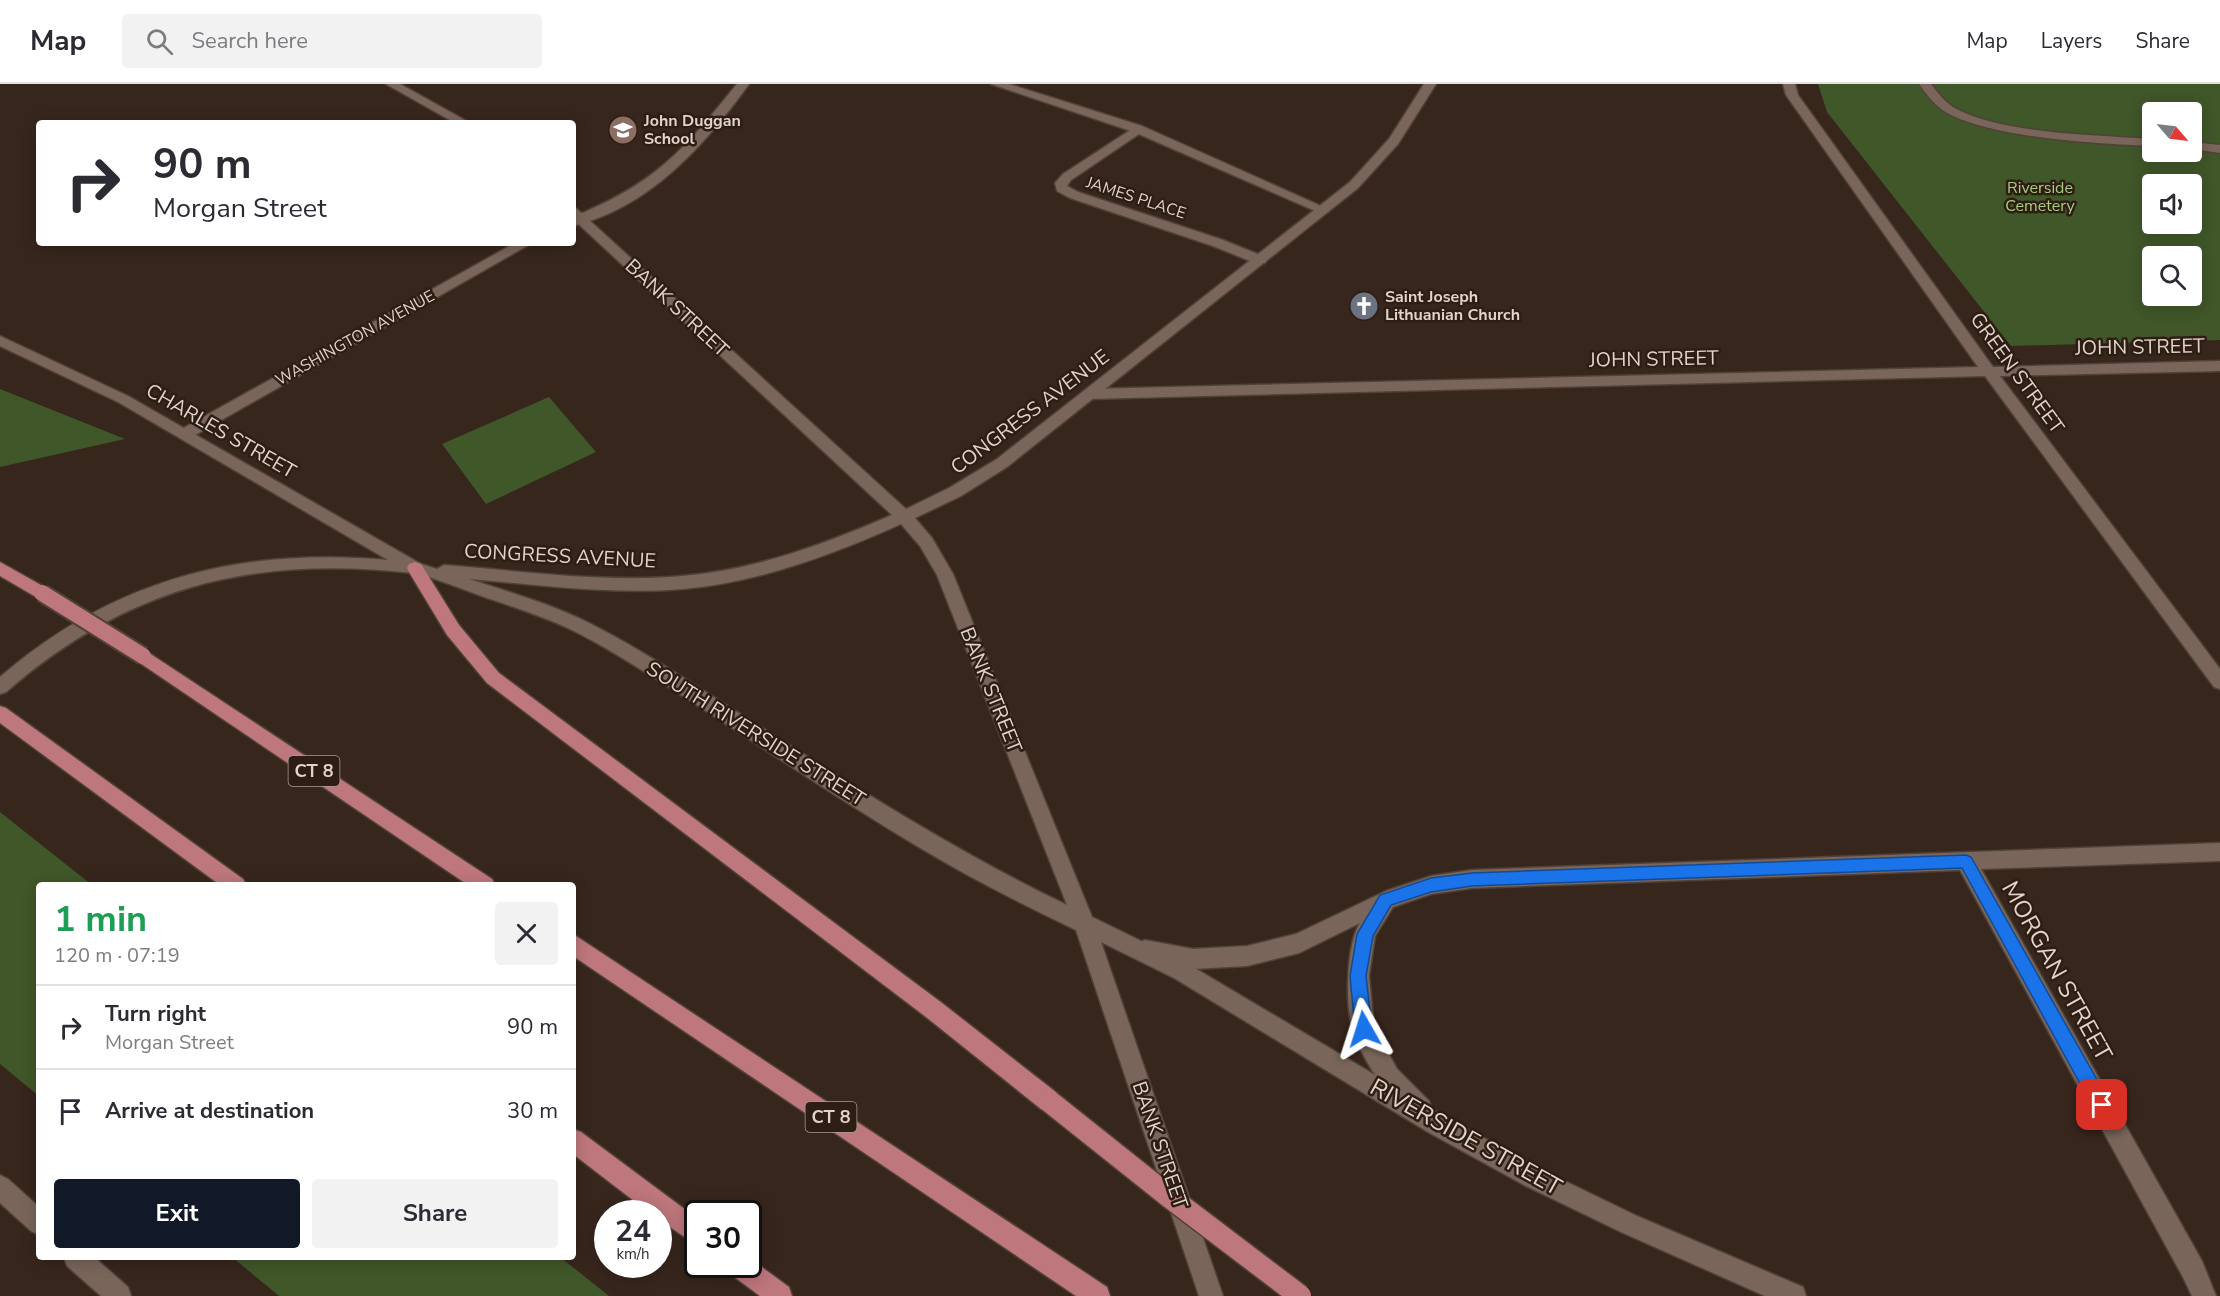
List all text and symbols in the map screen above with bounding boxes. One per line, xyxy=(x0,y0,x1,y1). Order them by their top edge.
search box xyxy=(122,14,542,68)
text: Map xyxy=(30,22,86,60)
icon: search xyxy=(143,25,176,58)
text: Search here xyxy=(191,26,308,56)
text: Map xyxy=(1966,27,2008,55)
text: Layers xyxy=(2041,27,2102,55)
text: Share xyxy=(2135,27,2190,55)
north arrow xyxy=(2142,102,2202,162)
map controls xyxy=(2142,102,2202,306)
place label: John Duggan School xyxy=(643,110,741,150)
school or university icon: John Duggan School xyxy=(607,114,639,146)
text: 90 m xyxy=(153,136,252,193)
icon: right xyxy=(54,144,132,222)
street label: JAMES PLACE xyxy=(1082,171,1189,224)
button: sound xyxy=(2142,174,2202,234)
park label: Riverside Cemetery xyxy=(2005,177,2075,217)
text: Morgan Street xyxy=(153,190,327,227)
button: search xyxy=(2142,246,2202,306)
street label: BANK STREET xyxy=(619,253,735,363)
street label: WASHINGTON AVENUE xyxy=(271,285,439,391)
place label: Saint Joseph Lithuanian Church xyxy=(1385,286,1520,326)
church icon: Saint Joseph Lithuanian Church xyxy=(1348,290,1380,322)
street label: GREEN STREET xyxy=(1964,307,2070,439)
street label: JOHN STREET xyxy=(2074,332,2205,362)
street label: CONGRESS AVENUE xyxy=(945,343,1115,481)
street label: JOHN STREET xyxy=(1588,344,1719,374)
street label: CHARLES STREET xyxy=(141,377,301,485)
street label: CONGRESS AVENUE xyxy=(463,537,657,575)
street label: BANK STREET xyxy=(954,623,1028,757)
street label: SOUTH RIVERSIDE STREET xyxy=(641,655,871,813)
road number: CT 8 xyxy=(288,756,340,786)
street label: MORGAN STREET xyxy=(1994,875,2120,1067)
text: 1 min xyxy=(54,895,147,944)
button: close xyxy=(495,902,558,965)
text: 120 m · 07:19 xyxy=(54,942,180,969)
position arrow xyxy=(1332,997,1396,1061)
text: Turn right xyxy=(105,999,206,1029)
icon: right xyxy=(54,1011,87,1044)
text: 90 m xyxy=(507,1012,558,1042)
text: Morgan Street xyxy=(105,1029,234,1056)
street label: RIVERSIDE STREET xyxy=(1364,1071,1568,1203)
street label: BANK STREET xyxy=(1126,1078,1194,1212)
pin xyxy=(2076,1079,2127,1130)
icon: arrive xyxy=(2085,1088,2118,1121)
icon: arrive xyxy=(54,1095,87,1128)
text: Arrive at destination xyxy=(105,1096,314,1126)
text: 30 m xyxy=(507,1096,558,1126)
road number: CT 8 xyxy=(806,1102,856,1132)
button: Exit xyxy=(54,1179,300,1248)
button: Share xyxy=(312,1179,558,1248)
speed limit sign: 30 xyxy=(684,1200,762,1278)
text: 24 xyxy=(615,1211,651,1252)
text: km/h xyxy=(616,1244,650,1264)

